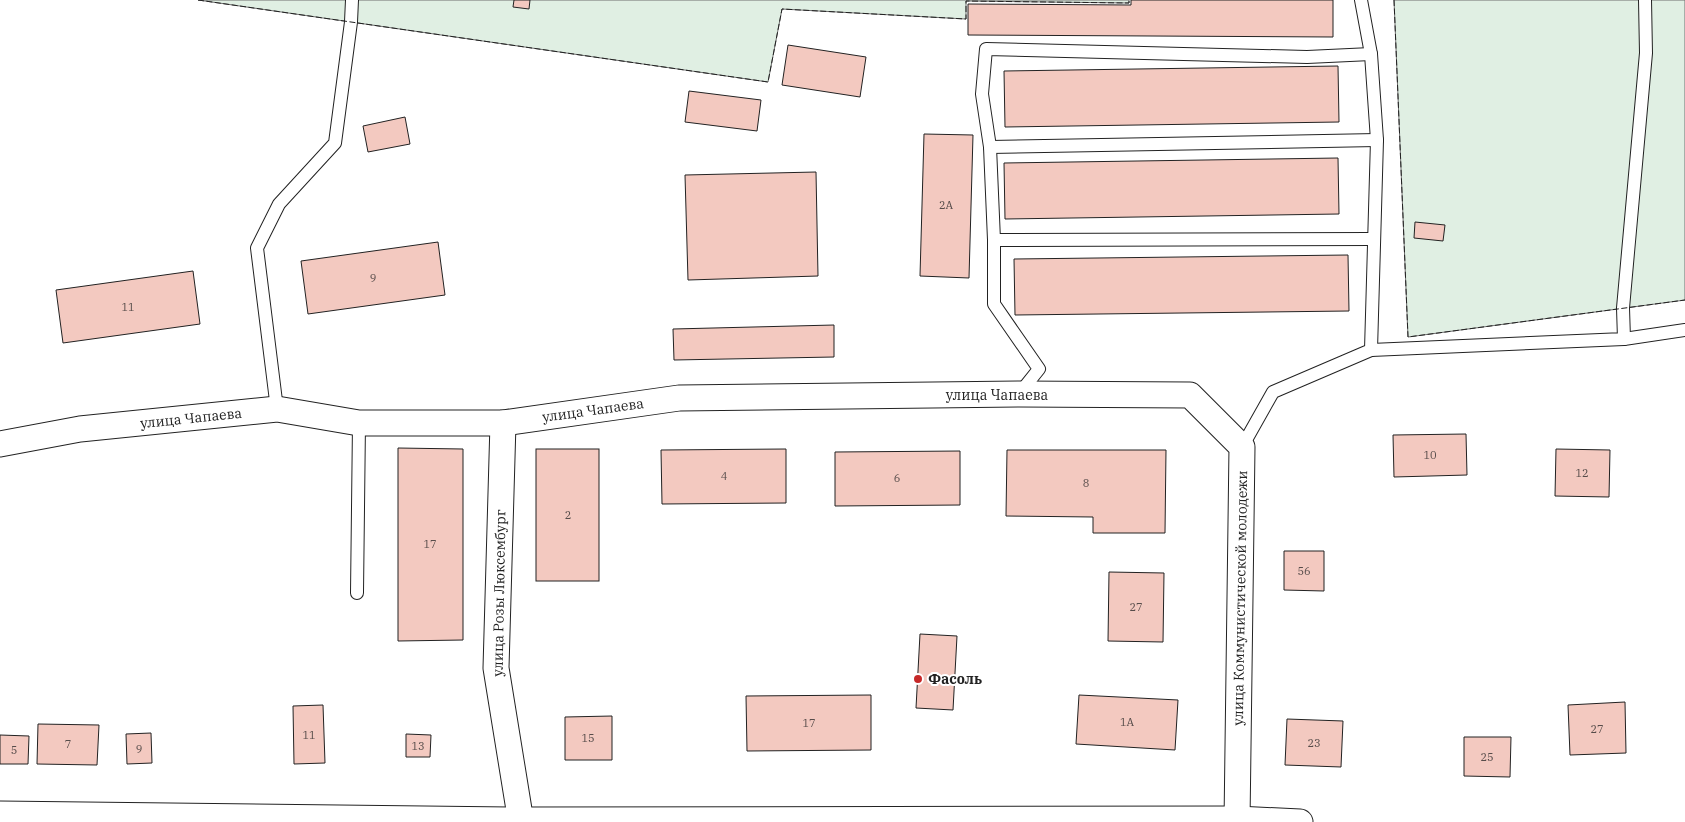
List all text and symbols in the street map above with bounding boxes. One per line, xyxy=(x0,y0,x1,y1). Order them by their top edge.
house number: 2А xyxy=(939,198,954,212)
house number: 9 xyxy=(370,271,376,285)
house number: 11 xyxy=(121,300,135,314)
street label: улица Чапаева xyxy=(946,386,1049,404)
street label: улица Чапаева xyxy=(541,394,645,426)
street label: улица Чапаева xyxy=(139,404,243,432)
house number: 10 xyxy=(1423,448,1437,462)
house number: 12 xyxy=(1575,466,1589,480)
house number: 4 xyxy=(721,469,728,483)
street label: улица Коммунистической молодежи xyxy=(1229,470,1251,726)
house number: 6 xyxy=(894,471,900,485)
house number: 8 xyxy=(1083,476,1089,490)
house number: 2 xyxy=(565,508,571,522)
street label: улица Розы Люксембург xyxy=(489,509,509,677)
house number: 17 xyxy=(423,537,437,551)
house number: 56 xyxy=(1297,564,1311,578)
house number: 27 xyxy=(1129,600,1143,614)
place label: Фасоль xyxy=(928,670,982,688)
marker: Фасоль xyxy=(912,673,924,685)
house number: 1А xyxy=(1120,715,1135,729)
house number: 17 xyxy=(802,716,816,730)
house number: 27 xyxy=(1590,722,1604,736)
house number: 11 xyxy=(302,728,316,742)
house number: 15 xyxy=(581,731,595,745)
house number: 23 xyxy=(1307,736,1321,750)
house number: 7 xyxy=(65,737,71,751)
house number: 13 xyxy=(411,739,425,753)
house number: 9 xyxy=(136,742,142,756)
house number: 5 xyxy=(11,743,17,757)
house number: 25 xyxy=(1480,750,1494,764)

